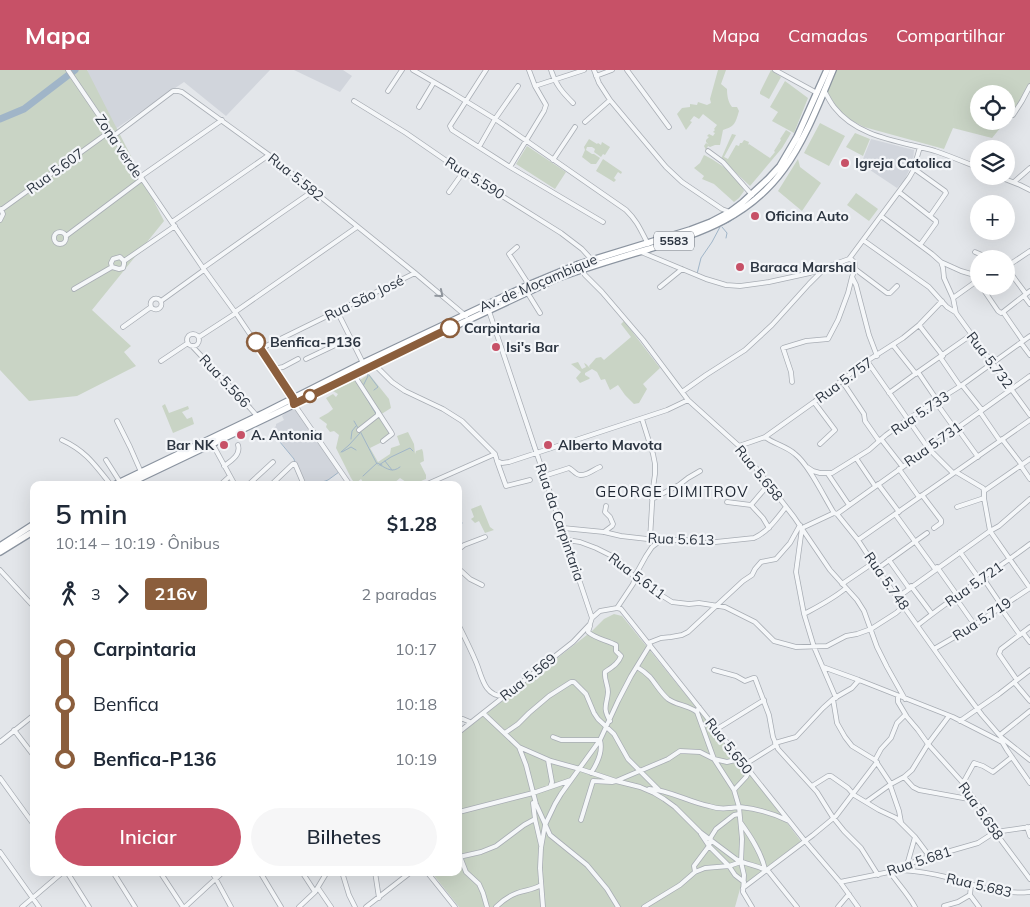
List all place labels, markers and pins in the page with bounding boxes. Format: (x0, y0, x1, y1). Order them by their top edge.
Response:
place label: Igreja Catolica (855, 154, 951, 172)
marker: Igreja Catolica (839, 157, 851, 169)
place label: Oficina Auto (765, 207, 849, 225)
marker: Oficina Auto (749, 210, 761, 222)
place label: Baraca Marshal (750, 258, 856, 276)
marker: Baraca Marshal (734, 261, 746, 273)
marker: Carpintaria (440, 318, 460, 338)
place label: Carpintaria (464, 319, 540, 337)
marker: Benfica-P136 (246, 332, 266, 352)
place label: Benfica-P136 (270, 333, 361, 351)
place label: Isi's Bar (506, 338, 559, 356)
marker: Isi's Bar (490, 341, 502, 353)
unlabelled marker (303, 389, 317, 403)
place label: A. Antonia (251, 426, 322, 444)
marker: A. Antonia (235, 429, 247, 441)
place label: Bar NK (166, 436, 215, 454)
place label: Alberto Mavota (558, 436, 662, 454)
marker: Bar NK (218, 439, 230, 451)
marker: Alberto Mavota (542, 439, 554, 451)

